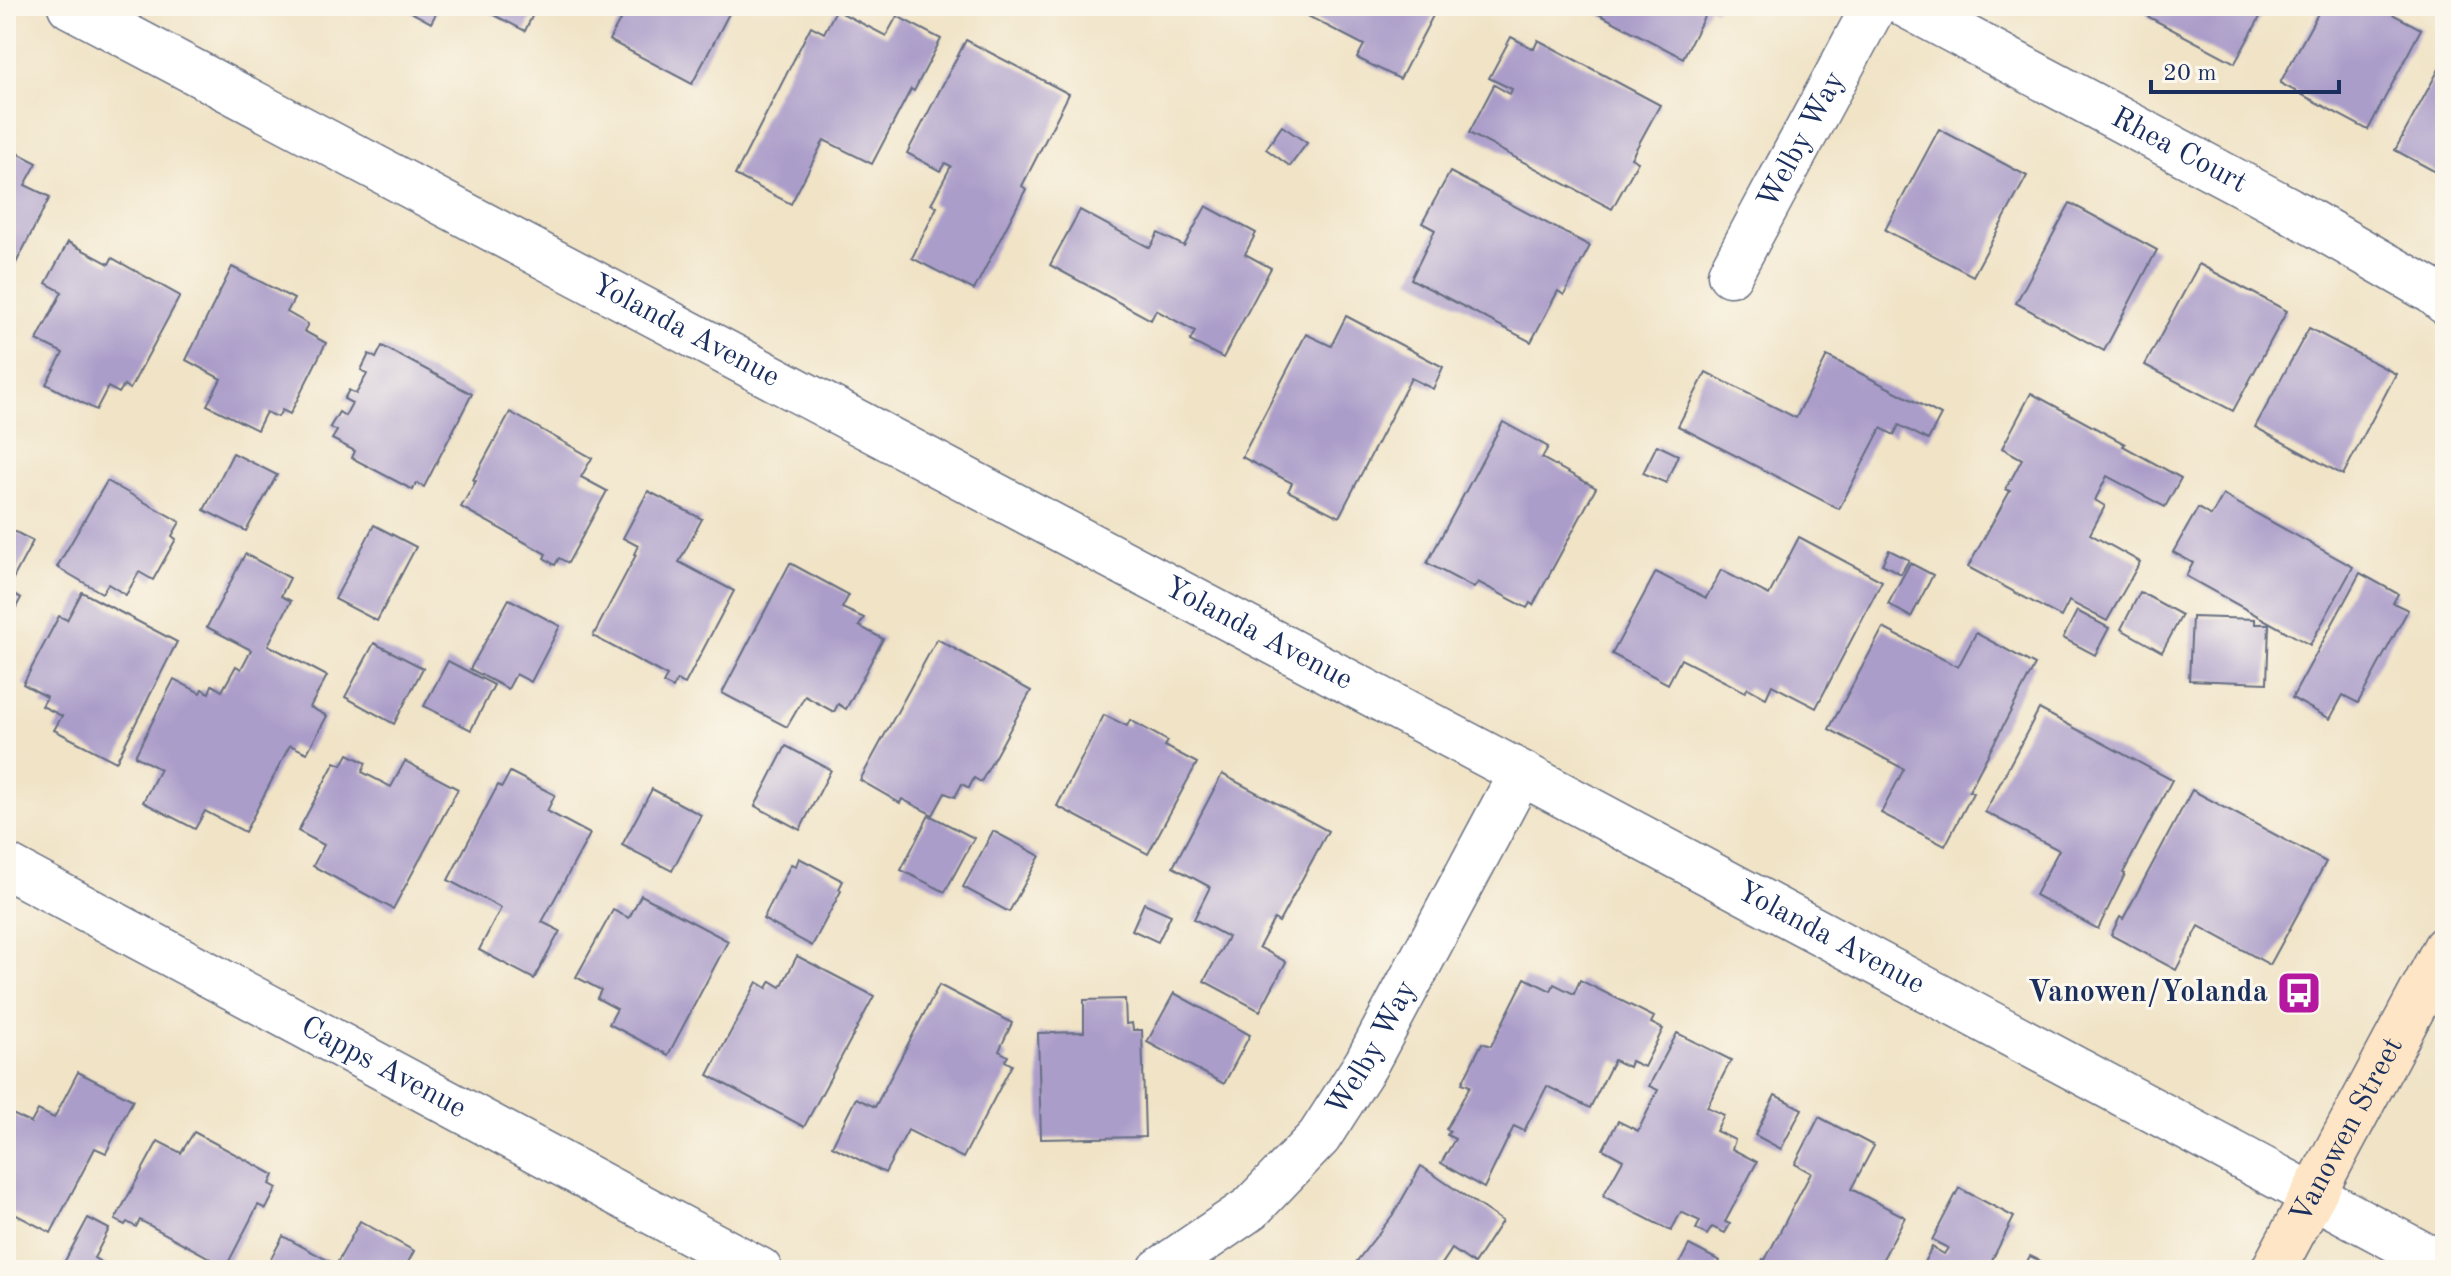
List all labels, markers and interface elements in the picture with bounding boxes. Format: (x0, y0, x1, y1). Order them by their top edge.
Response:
scale bar (2151, 44, 2339, 94)
text: 20 m (2163, 62, 2217, 86)
street label: Welby Way (1753, 67, 1851, 214)
street label: Rhea Court (2106, 103, 2251, 199)
street label: Yolanda Avenue (586, 269, 784, 393)
street label: Yolanda Avenue (1159, 572, 1357, 696)
street label: Yolanda Avenue (1732, 876, 1929, 1000)
bus stop icon: Vanowen/Yolanda (2275, 969, 2323, 1017)
street label: Welby Way (1322, 976, 1423, 1121)
place label: Vanowen/Yolanda (2028, 978, 2268, 1008)
street label: Capps Avenue (296, 1012, 471, 1125)
street label: Vanowen Street (2286, 1033, 2409, 1229)

